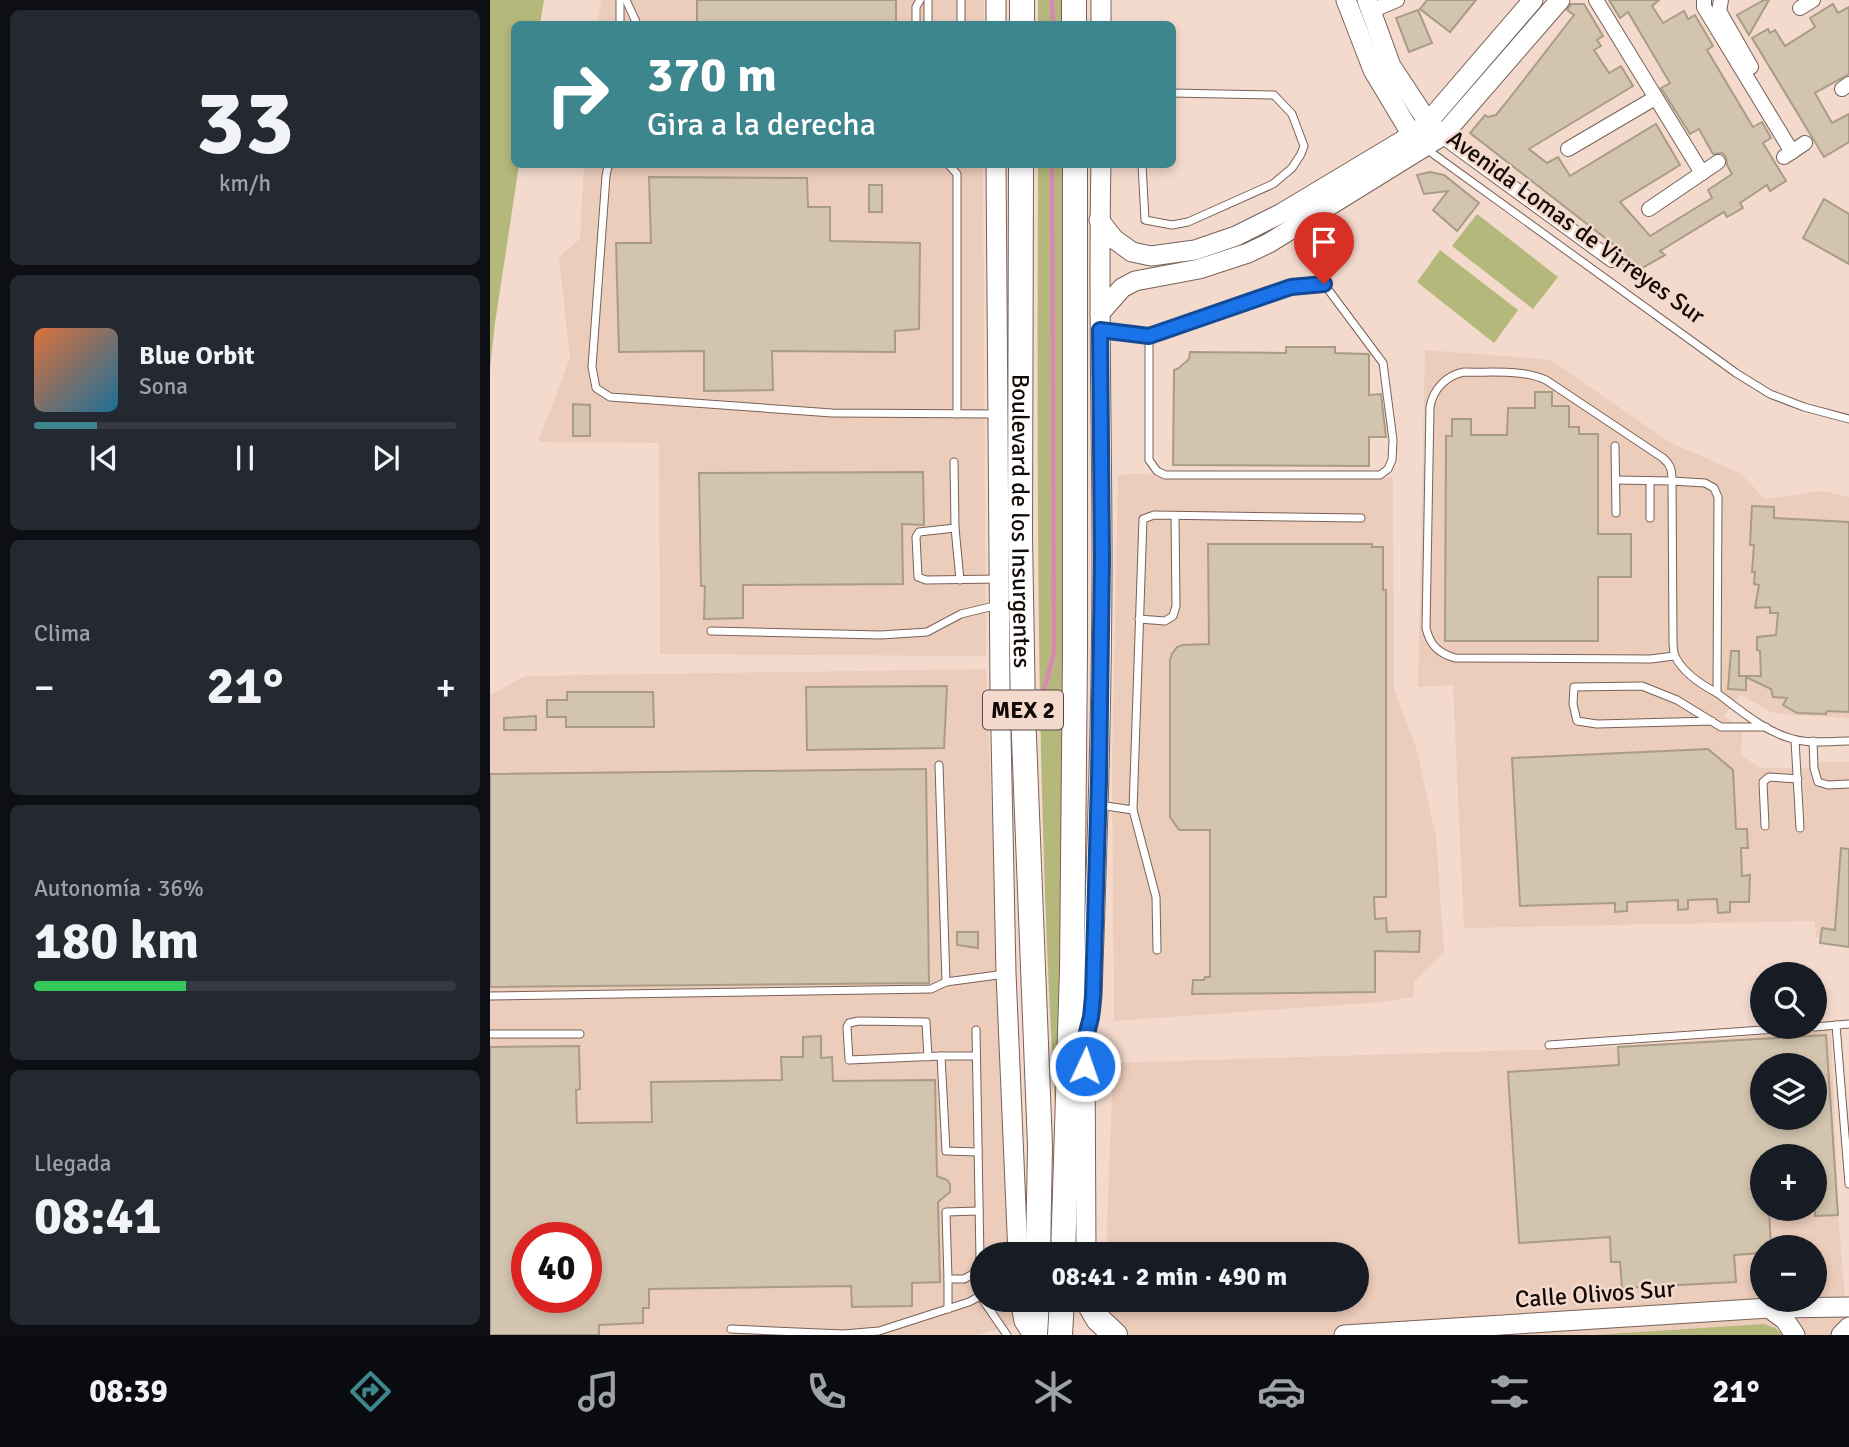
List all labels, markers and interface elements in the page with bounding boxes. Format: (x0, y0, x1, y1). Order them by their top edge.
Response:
text: 370 m (647, 45, 777, 105)
icon: right (532, 49, 623, 140)
text: 33 (196, 67, 294, 180)
text: Gira a la derecha (647, 105, 876, 144)
street label: Avenida Lomas de Virreyes Sur (1441, 123, 1711, 331)
text: km/h (219, 169, 271, 198)
pin (1294, 212, 1354, 284)
icon: arrive (1305, 223, 1343, 261)
text: Blue Orbit (139, 340, 255, 372)
text: Sona (139, 372, 188, 401)
street label: Boulevard de los Insurgentes (1005, 374, 1037, 668)
icon: previous (85, 439, 123, 477)
icon: pause (226, 439, 264, 477)
icon: next (367, 439, 405, 477)
text: Clima (34, 619, 91, 648)
text: 21° (207, 654, 283, 718)
text: − (34, 664, 55, 711)
text: + (435, 664, 456, 711)
road number: MEX 2 (983, 690, 1063, 730)
text: Autonomía · 36% (34, 874, 204, 903)
text: 180 km (34, 909, 199, 973)
map controls (1750, 962, 1827, 1312)
button: search (1750, 962, 1827, 1039)
position arrow (1048, 1029, 1122, 1103)
button: layers (1750, 1053, 1827, 1130)
button: + (1750, 1144, 1827, 1221)
text: Llegada (34, 1149, 111, 1178)
text: 08:41 (34, 1184, 162, 1248)
speed limit sign: 40 (511, 1222, 602, 1313)
button: − (1750, 1235, 1827, 1312)
text: 08:41 · 2 min · 490 m (1052, 1261, 1287, 1293)
street label: Calle Olivos Sur (1514, 1273, 1676, 1315)
icon: directions (346, 1367, 395, 1416)
icon: music (574, 1367, 623, 1416)
icon: phone (802, 1367, 851, 1416)
icon: climate (1029, 1367, 1078, 1416)
icon: car (1257, 1367, 1306, 1416)
icon: filters (1485, 1367, 1534, 1416)
text: 08:39 (89, 1372, 168, 1411)
text: 21° (1712, 1372, 1760, 1411)

